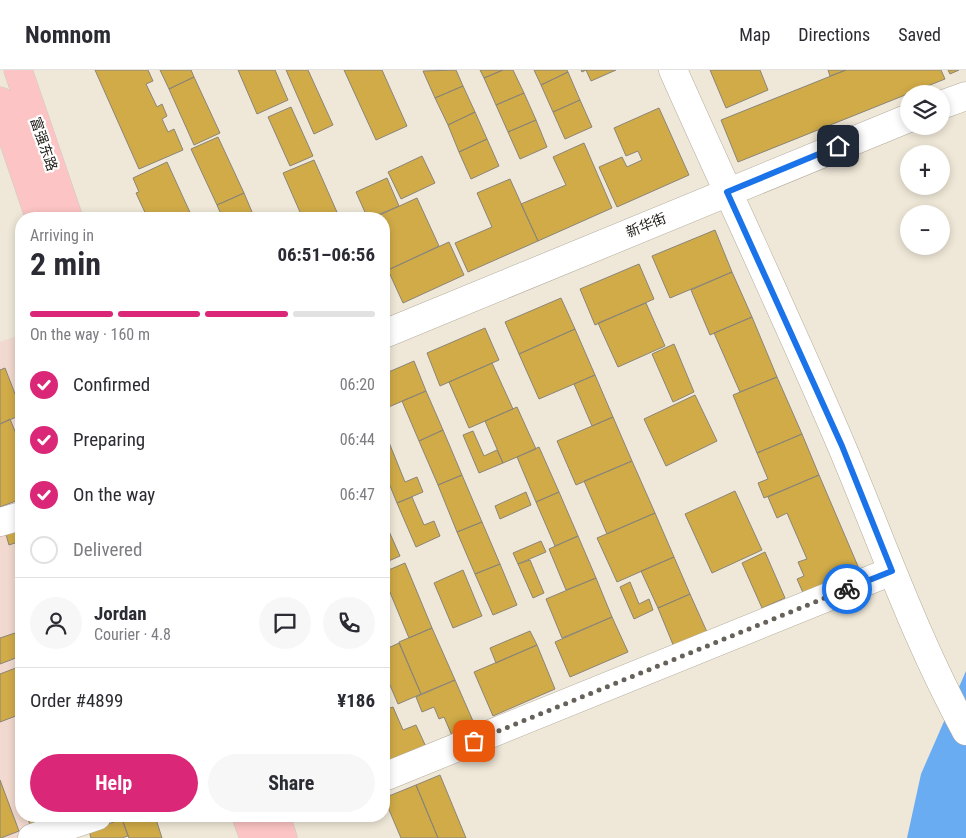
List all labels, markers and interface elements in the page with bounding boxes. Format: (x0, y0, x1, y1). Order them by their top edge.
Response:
text: Nomnom (25, 21, 111, 49)
text: Map (739, 24, 770, 45)
text: Directions (798, 24, 870, 45)
text: Saved (898, 24, 941, 45)
map controls (900, 85, 950, 255)
button: layers (900, 85, 950, 135)
street label: 富强东路 (27, 115, 61, 173)
pin (817, 125, 859, 167)
icon: home (824, 132, 852, 160)
button: + (900, 145, 950, 195)
button: − (900, 205, 950, 255)
street label: 新华街 (624, 210, 668, 240)
text: Arriving in (30, 226, 94, 245)
text: 06:51–06:56 (277, 243, 375, 266)
text: 2 min (30, 245, 101, 283)
text: On the way · 160 m (30, 325, 150, 344)
icon: check (30, 371, 58, 399)
text: Confirmed (73, 373, 150, 396)
text: 06:20 (340, 375, 375, 394)
icon: check (30, 426, 58, 454)
text: Preparing (73, 428, 145, 451)
text: 06:44 (340, 430, 375, 449)
icon: check (30, 481, 58, 509)
text: On the way (73, 483, 155, 506)
text: 06:47 (340, 485, 375, 504)
text: Delivered (73, 538, 142, 561)
courier (822, 564, 872, 614)
icon: bike (833, 575, 861, 603)
button: person (30, 597, 82, 649)
button: chat (259, 597, 311, 649)
button: phone (323, 597, 375, 649)
text: Jordan (94, 602, 147, 625)
text: Courier · 4.8 (94, 625, 171, 644)
text: Order #4899 (30, 689, 123, 712)
text: ¥186 (337, 689, 375, 712)
pin (453, 720, 495, 762)
icon: bag (460, 727, 488, 755)
button: Help (30, 754, 198, 812)
button: Share (208, 754, 375, 812)

